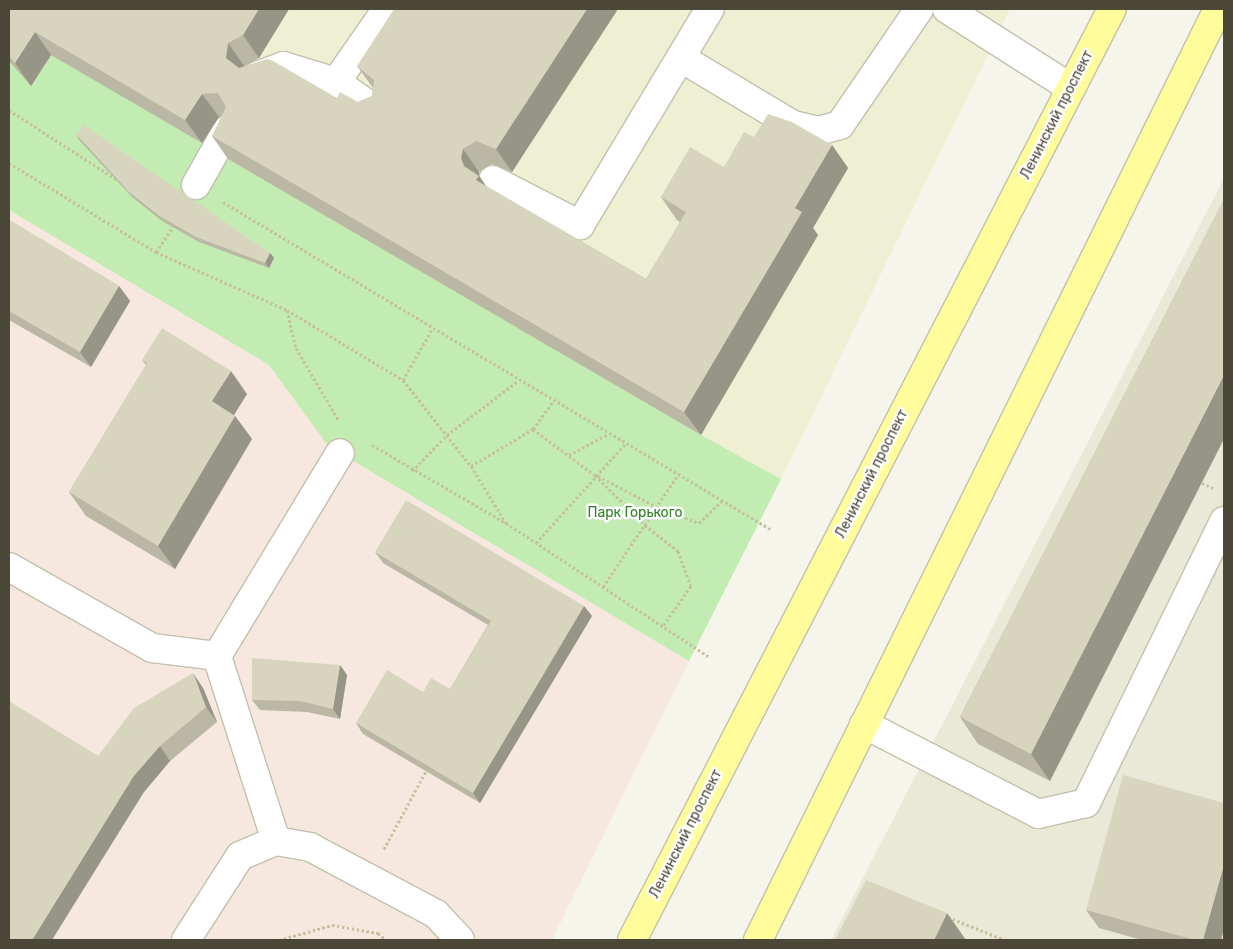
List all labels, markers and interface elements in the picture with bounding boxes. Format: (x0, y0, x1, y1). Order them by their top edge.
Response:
street label: Ленинский проспект (1017, 48, 1097, 182)
street label: Ленинский проспект (832, 407, 912, 541)
park label: Парк Горького (587, 505, 683, 521)
street label: Ленинский проспект (646, 767, 726, 901)

